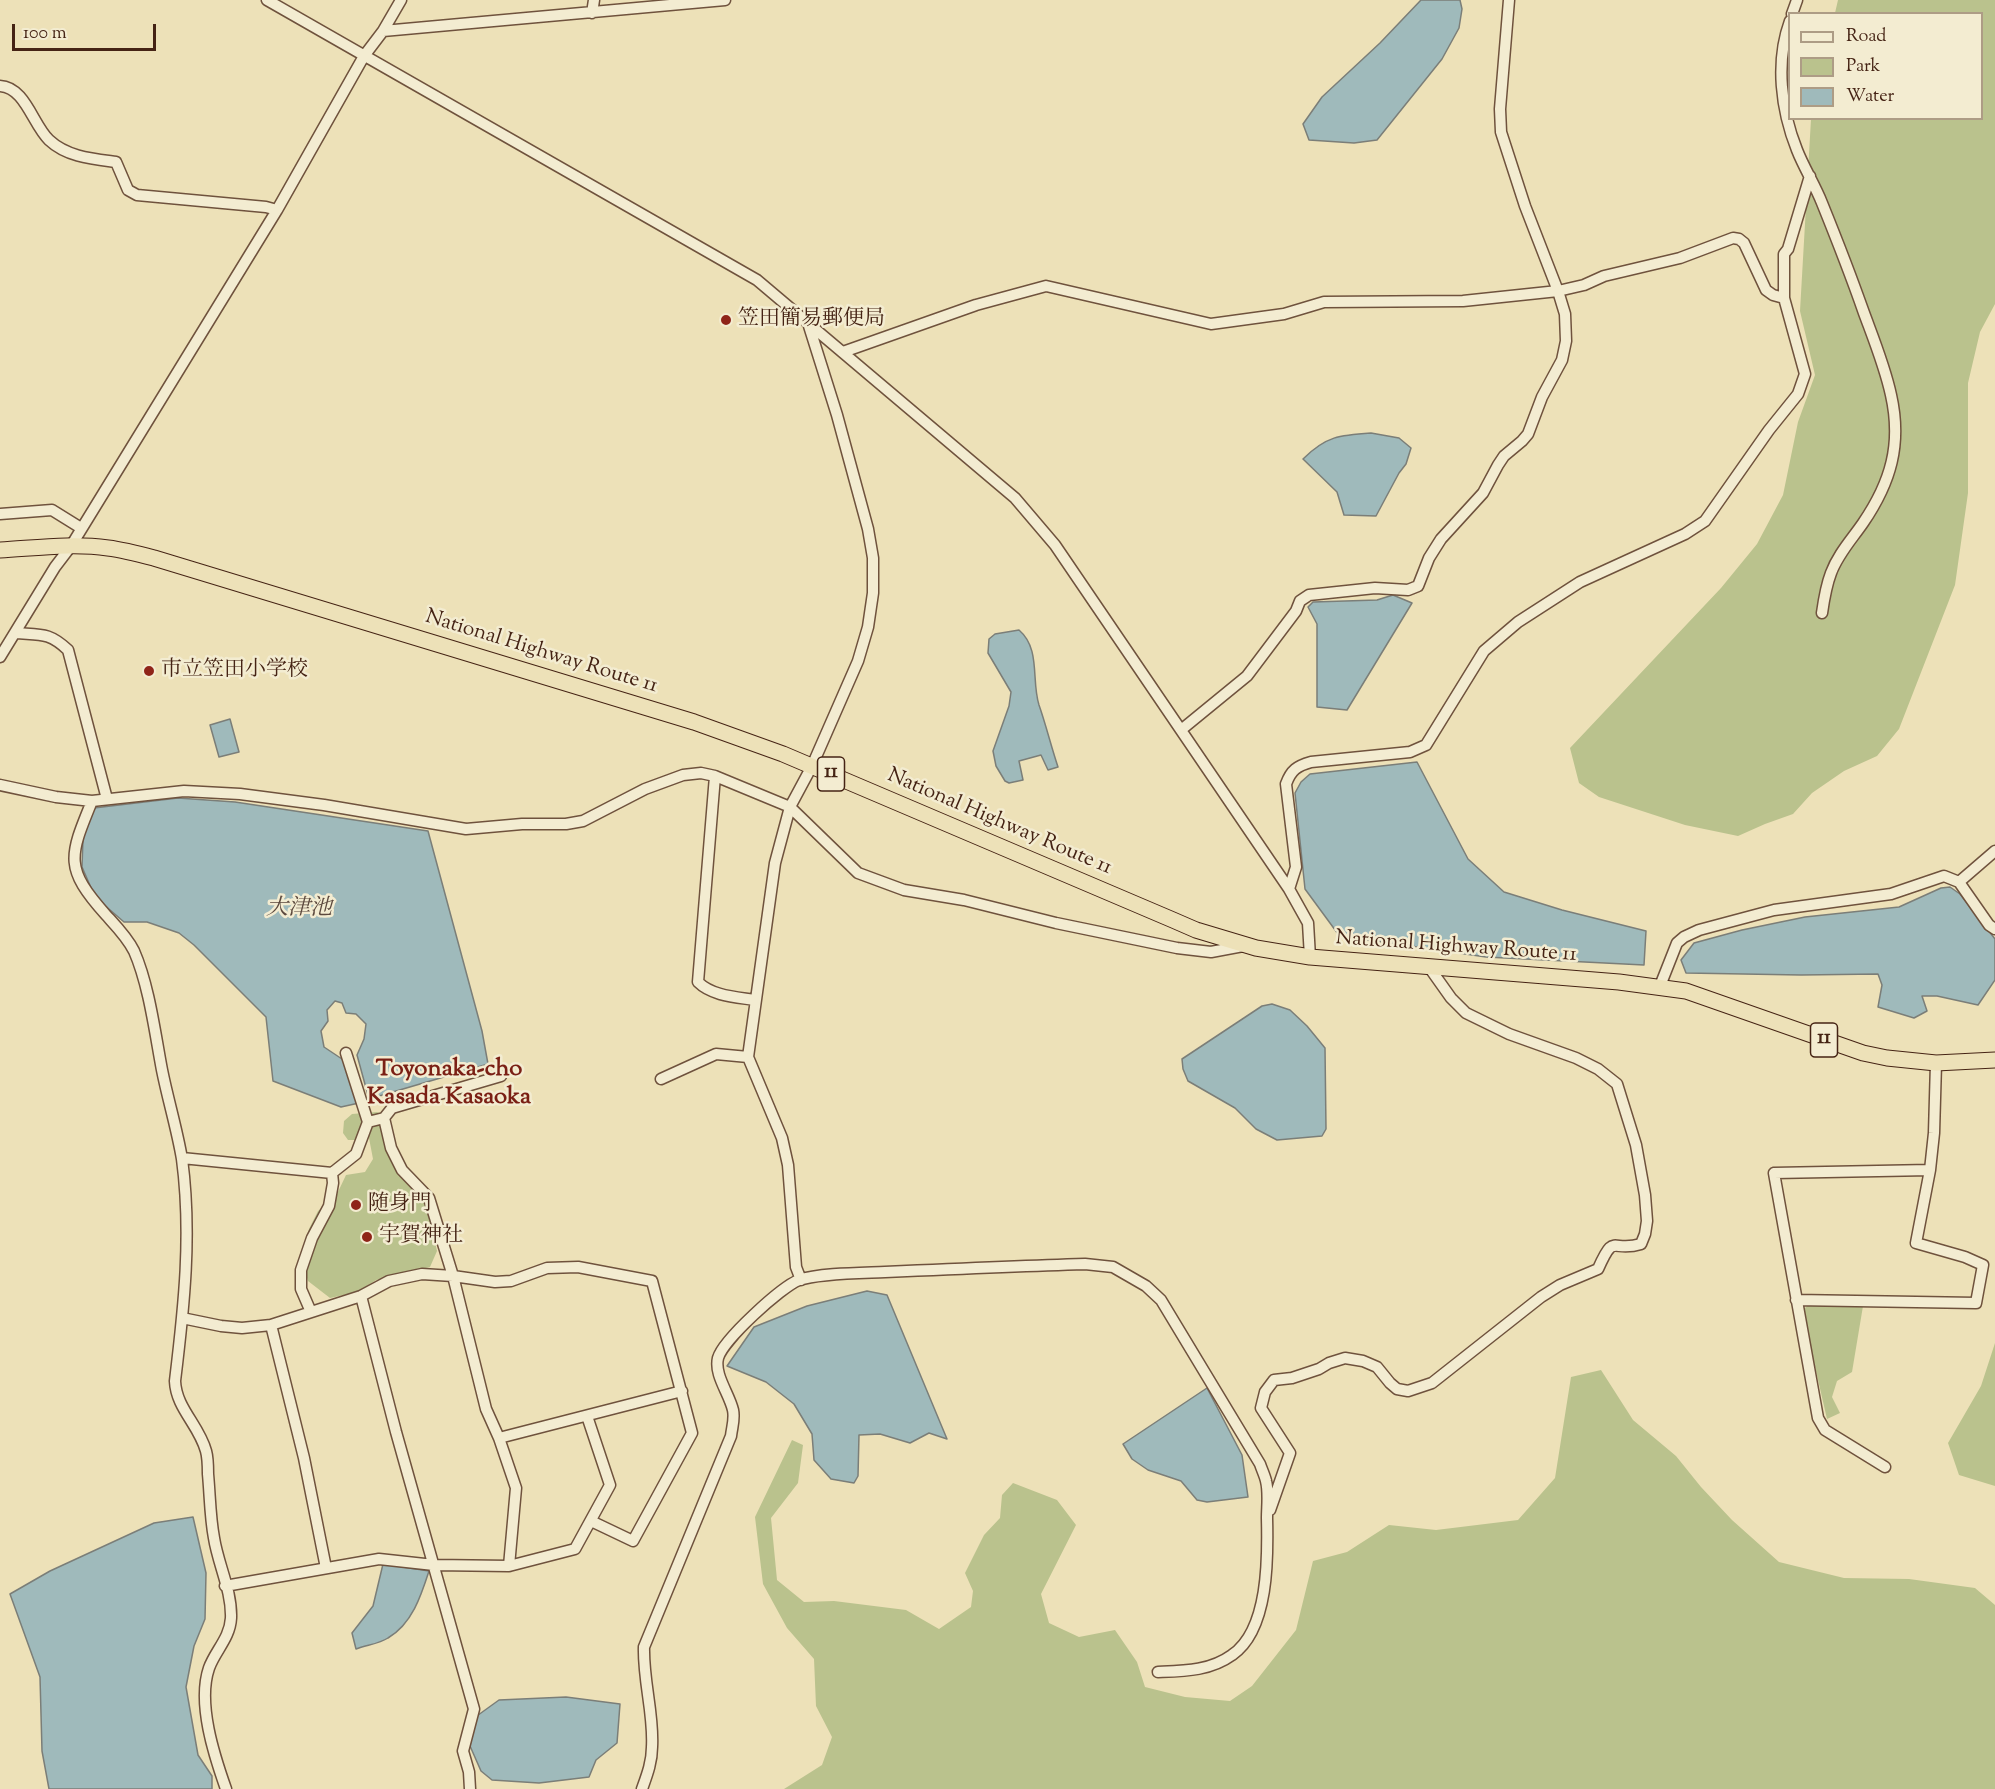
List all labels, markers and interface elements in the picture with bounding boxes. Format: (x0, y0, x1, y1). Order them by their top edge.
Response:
scale bar (15, 12, 159, 50)
legend (1788, 12, 1983, 120)
text: 100 m (23, 21, 67, 47)
text: Road (1846, 24, 1886, 50)
text: Park (1846, 54, 1880, 80)
text: Water (1846, 84, 1894, 110)
place label: 笠田簡易郵便局 (738, 307, 885, 333)
marker: 笠田簡易郵便局 (719, 313, 733, 327)
street label: National Highway Route 11 (422, 606, 660, 700)
place label: 市立笠田小学校 (161, 658, 308, 684)
marker: 市立笠田小学校 (142, 664, 156, 678)
road number: 11 (818, 757, 844, 791)
street label: National Highway Route 11 (883, 764, 1115, 882)
water label: 大津池 (266, 897, 332, 923)
street label: National Highway Route 11 (1335, 927, 1577, 969)
road number: 11 (1810, 1023, 1838, 1057)
district label: Toyonaka-cho Kasada Kasaoka (367, 1057, 531, 1113)
place label: 随身門 (368, 1192, 431, 1218)
marker: 随身門 (349, 1198, 363, 1212)
place label: 宇賀神社 (379, 1224, 463, 1250)
marker: 宇賀神社 (360, 1230, 374, 1244)

